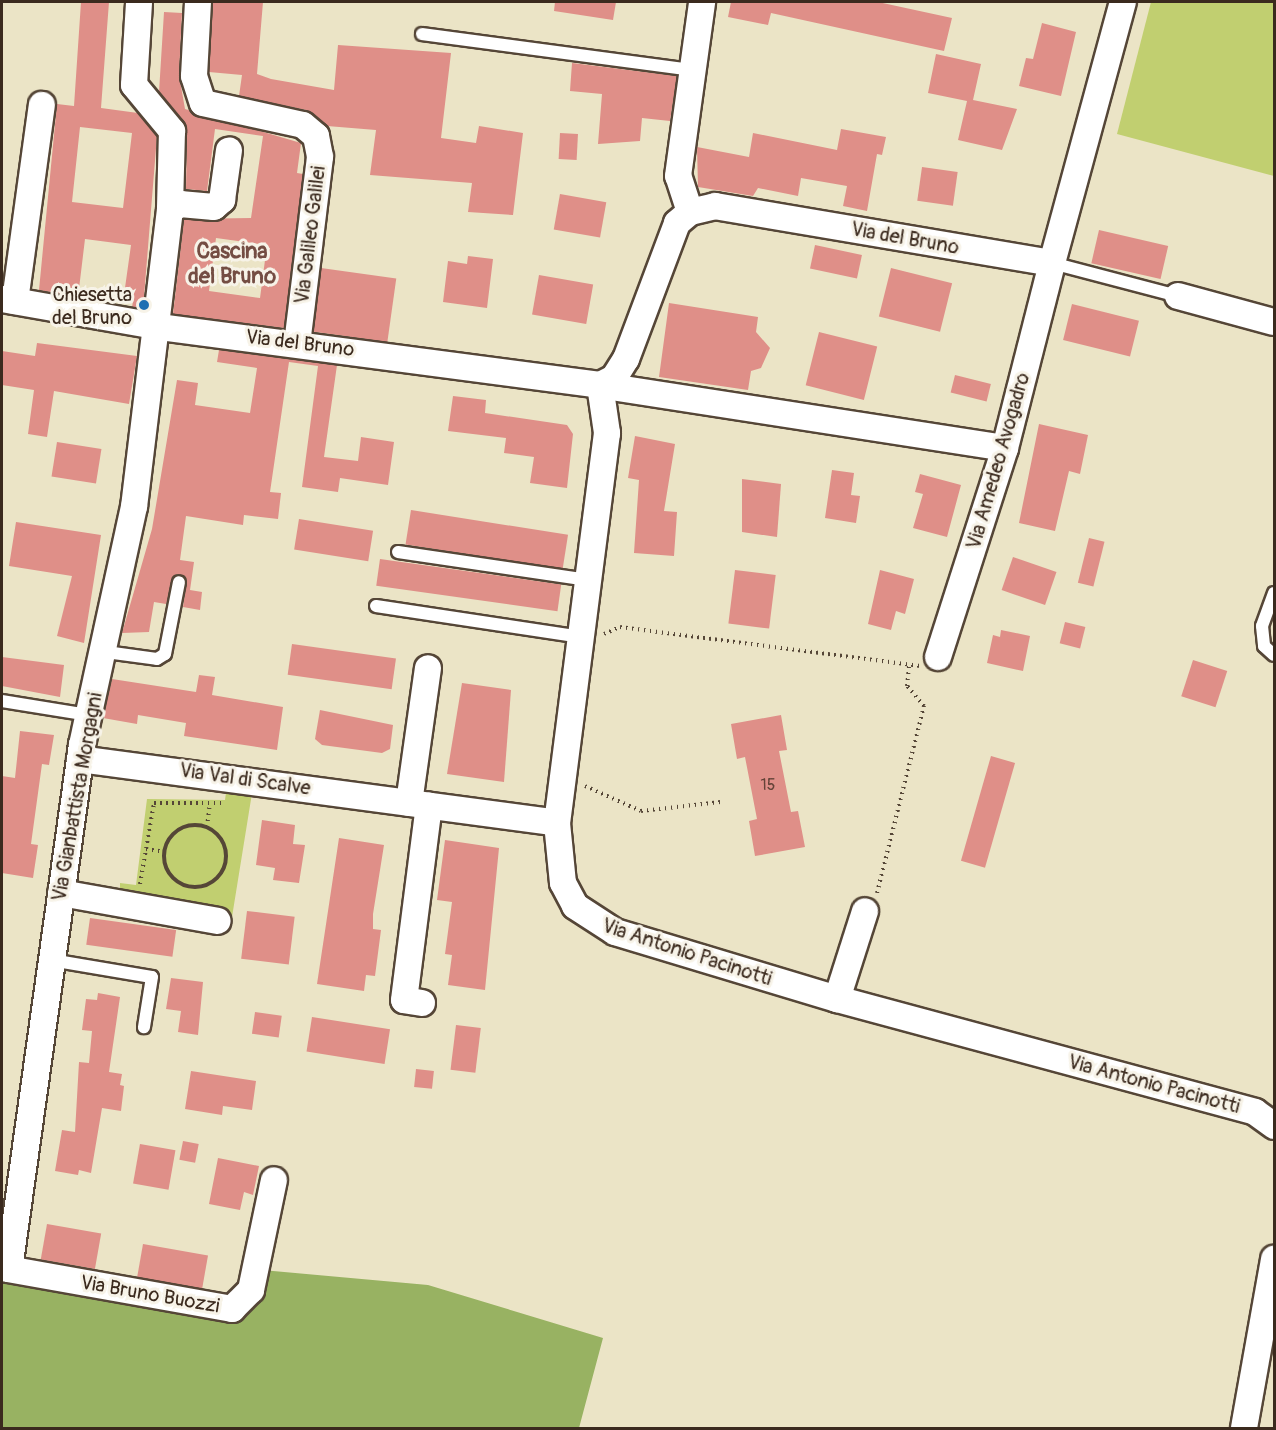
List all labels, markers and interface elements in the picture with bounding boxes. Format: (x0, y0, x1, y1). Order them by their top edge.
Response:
street label: Via Galileo Galilei (290, 165, 330, 305)
street label: Via del Bruno (849, 217, 961, 259)
district label: Cascina del Bruno (188, 238, 276, 290)
place label: Chiesetta del Bruno (52, 282, 132, 329)
marker: Chiesetta del Bruno (137, 298, 151, 312)
street label: Via del Bruno (244, 324, 356, 362)
street label: Via Amedeo Avogadro (961, 370, 1035, 552)
street label: Via Gianbattista Morgagni (47, 691, 107, 903)
street label: Via Val di Scalve (178, 758, 312, 800)
house number: 15 (761, 775, 775, 795)
street label: Via Antonio Pacinotti (599, 913, 775, 991)
street label: Via Antonio Pacinotti (1065, 1049, 1243, 1119)
street label: Via Bruno Buozzi (78, 1270, 222, 1318)

